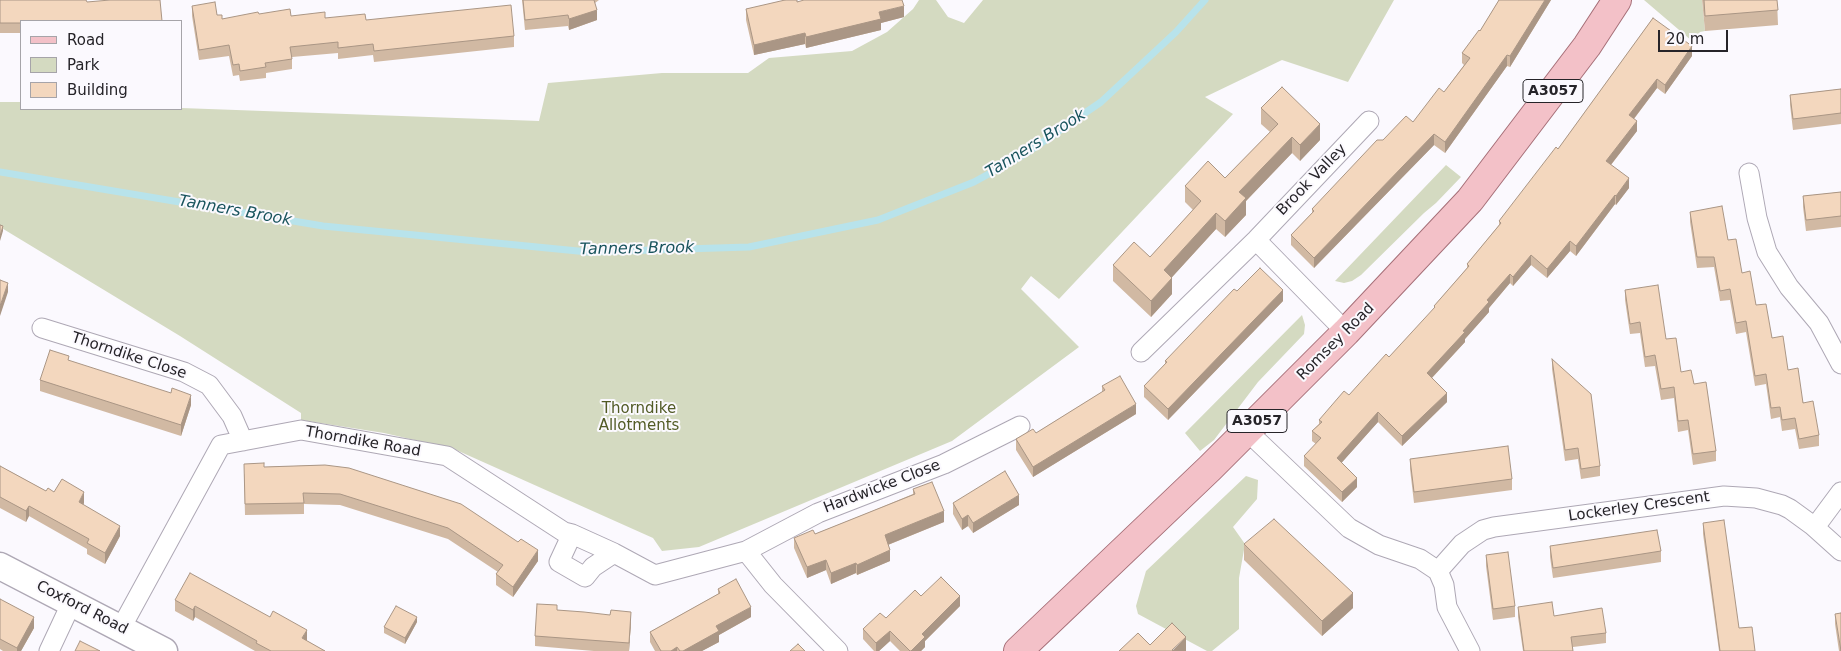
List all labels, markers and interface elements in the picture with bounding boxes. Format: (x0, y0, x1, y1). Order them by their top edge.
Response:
legend (20, 20, 182, 110)
scale bar (1661, 20, 1731, 52)
text: 20 m (1666, 30, 1704, 48)
text: Road (67, 31, 105, 49)
text: Park (67, 56, 99, 74)
road number: A3057 (1523, 80, 1583, 102)
text: Building (67, 81, 128, 99)
water label: Tanners Brook (982, 106, 1090, 182)
street label: Brook Valley (1273, 140, 1351, 220)
water label: Tanners Brook (177, 192, 293, 230)
water label: Tanners Brook (580, 238, 694, 260)
street label: Romsey Road (1294, 300, 1378, 384)
street label: Thorndike Close (69, 329, 189, 383)
park label: Thorndike Allotments (599, 400, 679, 435)
road number: A3057 (1227, 410, 1287, 432)
street label: Thorndike Road (304, 423, 422, 461)
street label: Hardwicke Close (821, 456, 943, 518)
street label: Lockerley Crescent (1567, 488, 1711, 526)
street label: Coxford Road (33, 577, 131, 639)

